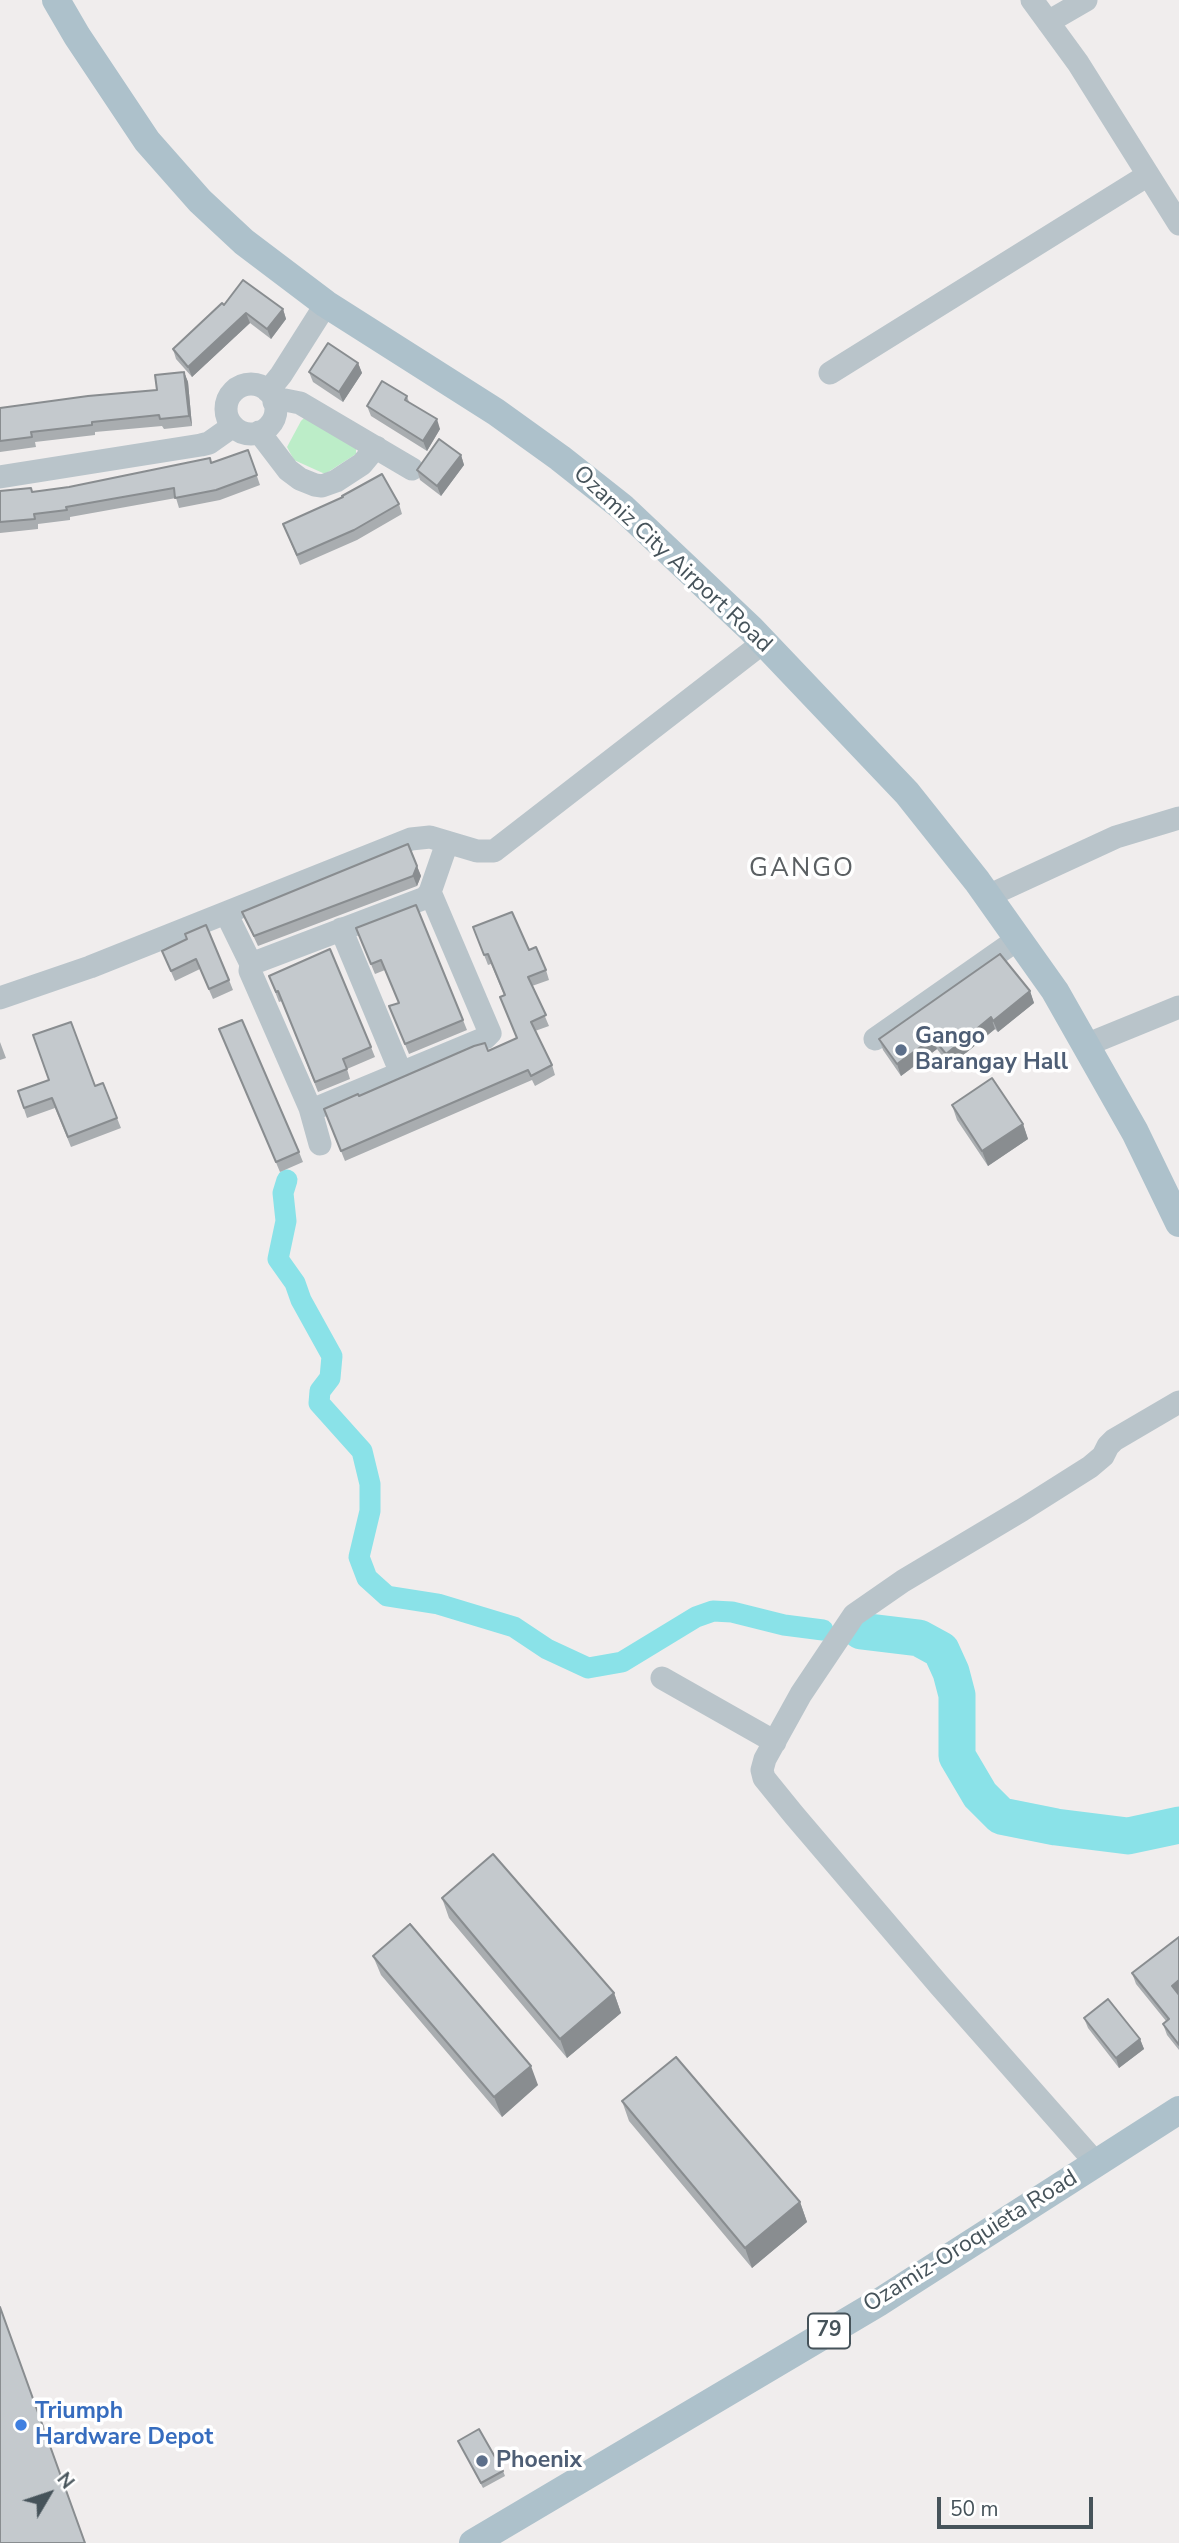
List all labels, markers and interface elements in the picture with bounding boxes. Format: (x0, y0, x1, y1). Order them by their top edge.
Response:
street label: Ozamiz City Airport Road (567, 461, 777, 659)
district label: GANGO (750, 854, 854, 886)
place label: Gango Barangay Hall (915, 1023, 1068, 1077)
marker: Gango Barangay Hall (893, 1042, 909, 1058)
street label: Ozamiz-Oroquieta Road (859, 2165, 1083, 2319)
road number: 79 (808, 2314, 850, 2348)
place label: Triumph Hardware Depot (35, 2398, 213, 2452)
marker: Triumph Hardware Depot (13, 2417, 29, 2433)
place label: Phoenix (496, 2447, 582, 2475)
marker: Phoenix (474, 2453, 490, 2469)
north arrow (14, 2459, 84, 2529)
text: N (51, 2467, 80, 2494)
scale bar (941, 2484, 1097, 2528)
text: 50 m (950, 2495, 999, 2523)

